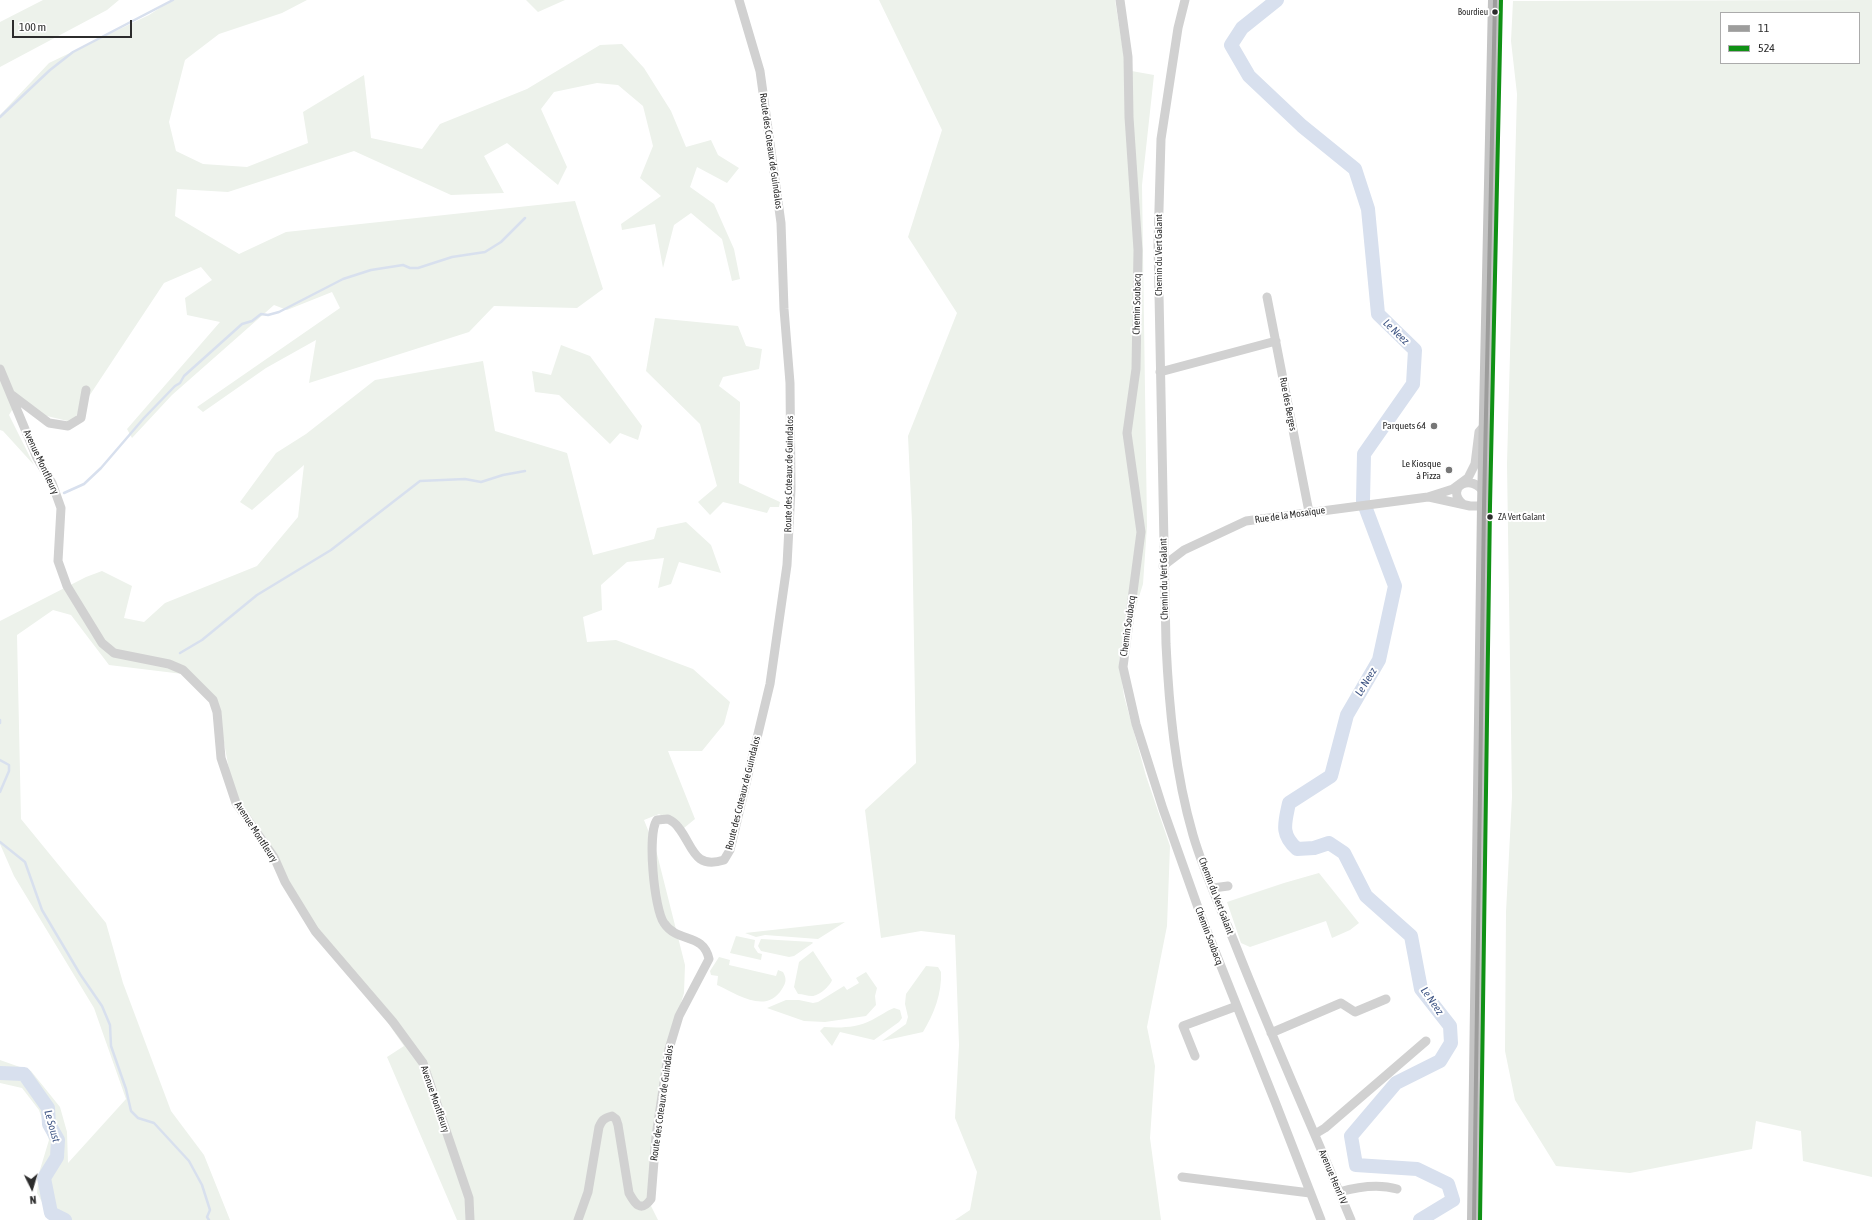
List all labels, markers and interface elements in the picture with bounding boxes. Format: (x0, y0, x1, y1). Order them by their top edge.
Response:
place label: Bourdieu (1458, 7, 1488, 17)
marker: Bourdieu (1490, 7, 1500, 17)
scale bar (14, 12, 134, 38)
legend (1720, 12, 1860, 64)
text: 100 m (19, 20, 46, 34)
text: 11 (1758, 21, 1769, 35)
text: 524 (1758, 41, 1775, 55)
street label: Route des Coteaux de Guindalos (757, 92, 785, 210)
street label: Chemin du Vert Galant (1153, 214, 1165, 296)
street label: Chemin Soubacq (1130, 273, 1144, 335)
water label: Le Neez (1380, 316, 1412, 348)
street label: Rue des Berges (1277, 376, 1299, 432)
street label: Route des Coteaux de Guindalos (782, 415, 796, 533)
place label: Parquets 64 (1382, 420, 1426, 432)
marker: Parquets 64 (1429, 421, 1439, 431)
street label: Avenue Montfleury (21, 428, 61, 496)
place label: Le Kiosque à Pizza (1402, 458, 1441, 482)
marker: Le Kiosque à Pizza (1444, 465, 1454, 475)
street label: Rue de la Mosaïque (1254, 504, 1326, 526)
marker: ZA Vert Galant (1485, 512, 1495, 522)
place label: ZA Vert Galant (1498, 512, 1545, 522)
street label: Chemin du Vert Galant (1157, 538, 1171, 620)
street label: Chemin Soubacq (1118, 595, 1138, 657)
water label: Le Neez (1352, 665, 1380, 699)
street label: Route des Coteaux de Guindalos (723, 735, 763, 851)
street label: Avenue Montfleury (232, 799, 280, 865)
street label: Chemin du Vert Galant (1196, 856, 1236, 936)
street label: Chemin Soubacq (1192, 905, 1226, 967)
water label: Le Neez (1418, 985, 1446, 1017)
street label: Route des Coteaux de Guindalos (648, 1044, 676, 1162)
street label: Avenue Montfleury (418, 1064, 452, 1134)
water label: Le Soust (41, 1108, 63, 1144)
street label: Avenue Henri IV (1316, 1148, 1350, 1206)
north arrow (12, 1168, 52, 1208)
text: N (29, 1194, 37, 1206)

